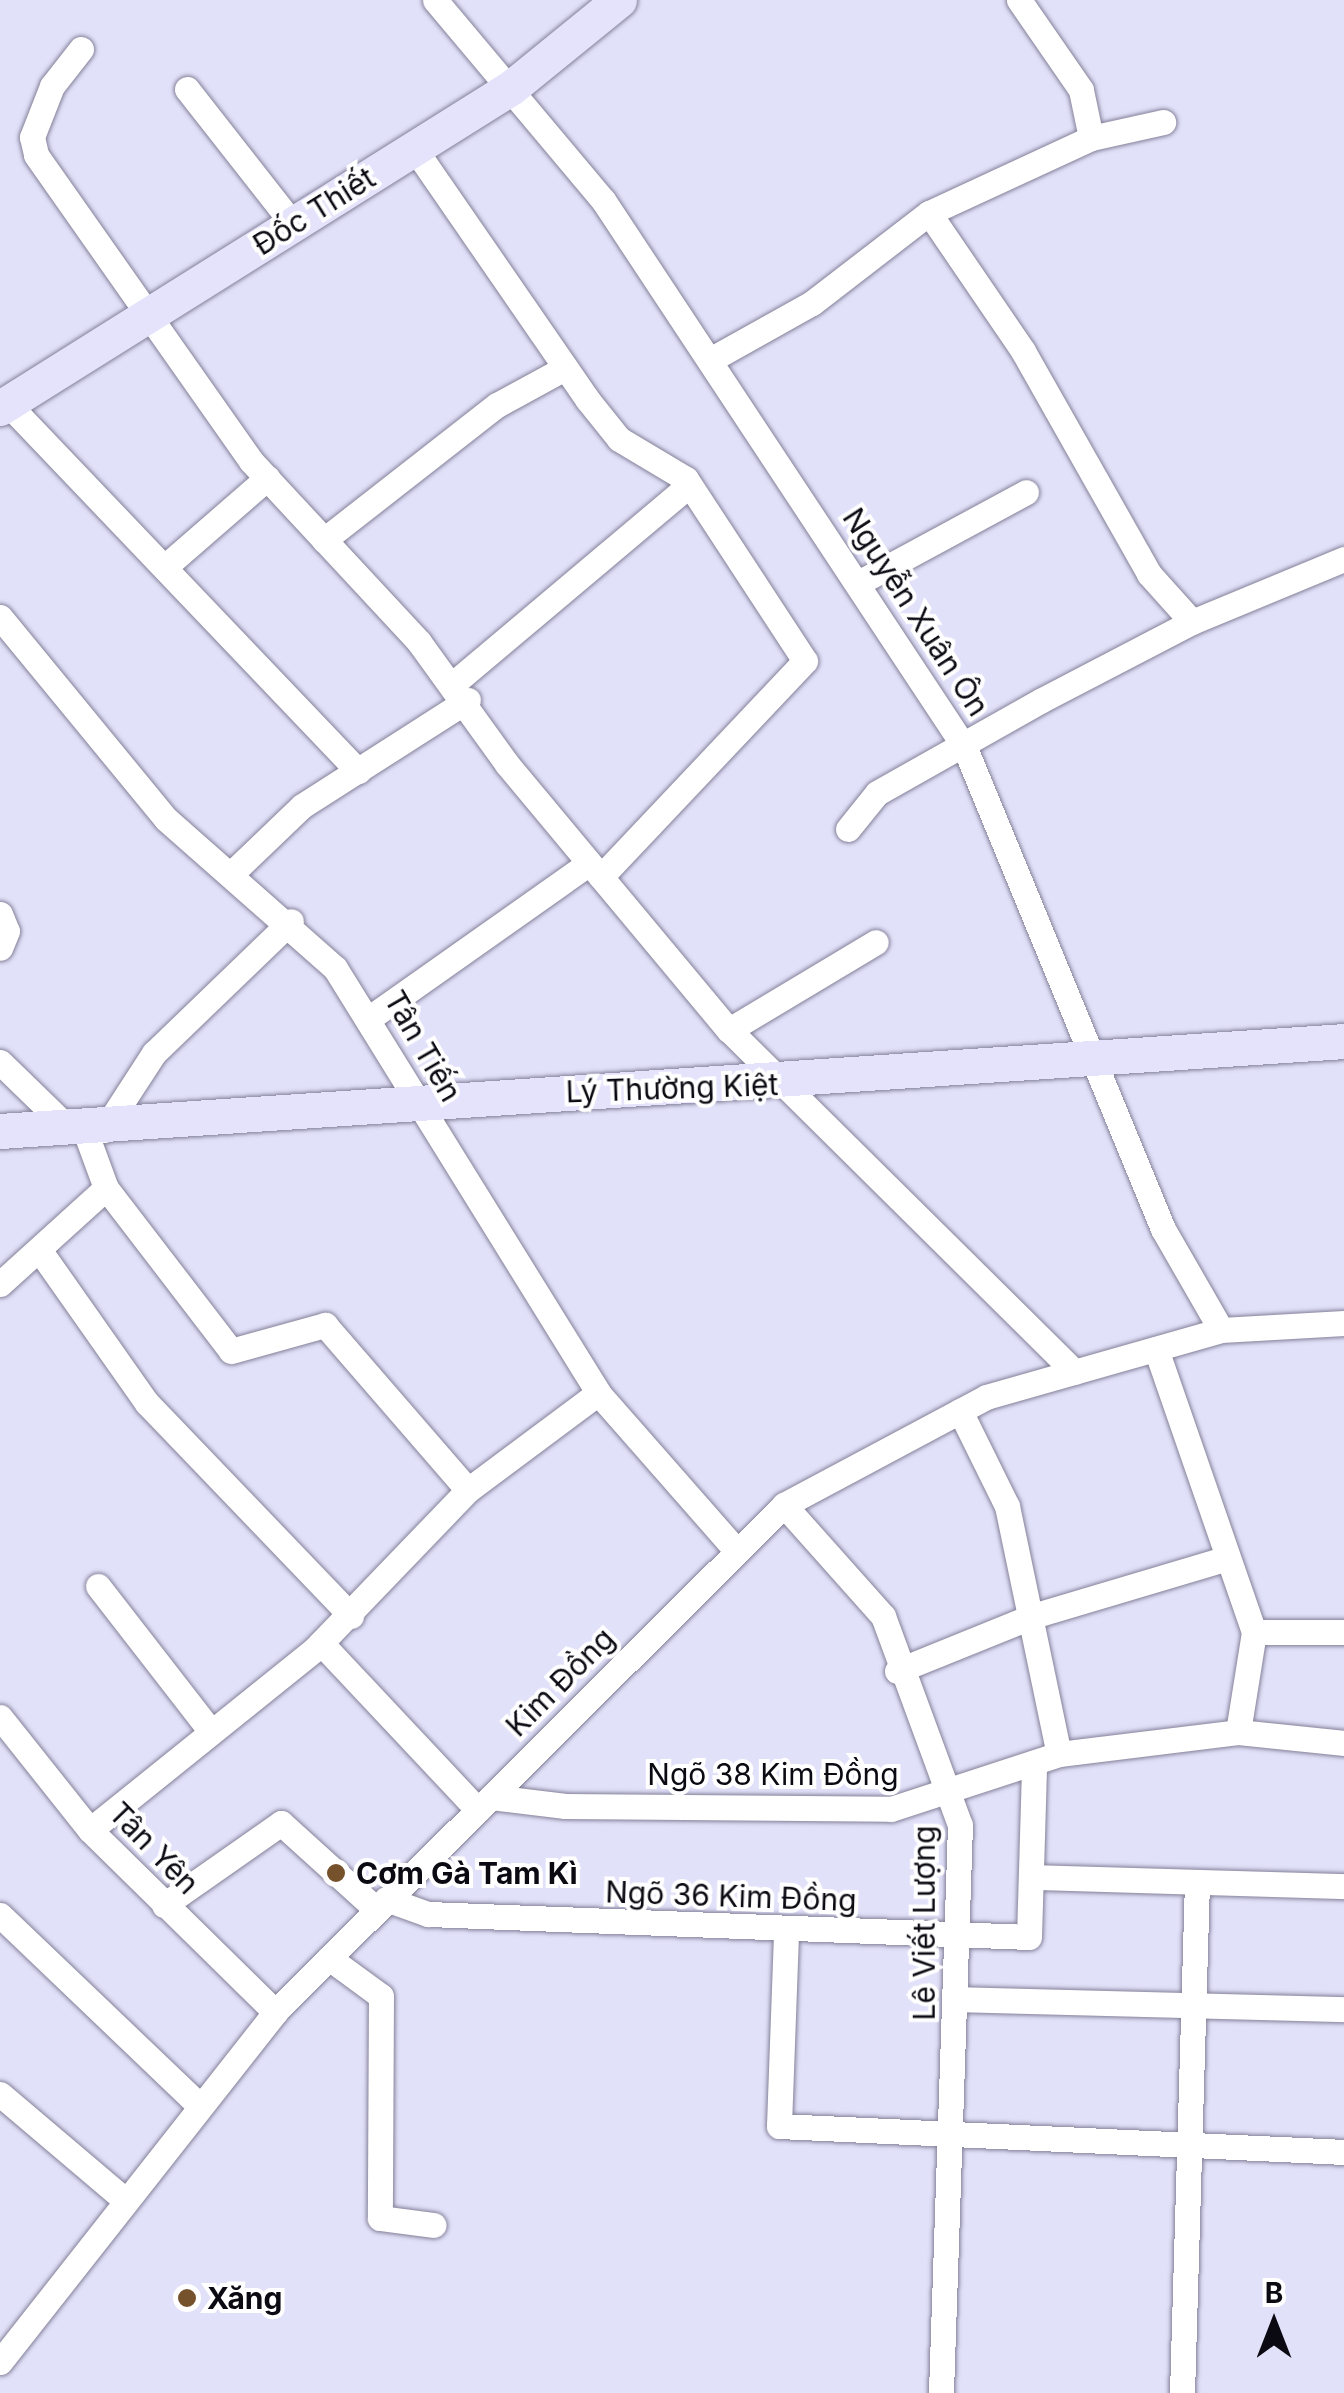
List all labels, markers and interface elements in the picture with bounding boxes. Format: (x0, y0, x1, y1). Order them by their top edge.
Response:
street label: Đốc Thiết (246, 159, 382, 263)
street label: Nguyễn Xuân Ôn (835, 501, 997, 723)
street label: Tân Tiến (377, 984, 469, 1108)
street label: Lý Thường Kiệt (565, 1066, 779, 1110)
street label: Kim Đồng (498, 1620, 622, 1744)
street label: Ngõ 38 Kim Đồng (647, 1756, 899, 1792)
street label: Tân Yên (102, 1795, 206, 1901)
street label: Lê Viết Lượng (906, 1825, 942, 2021)
place label: Cơm Gà Tam Kì (356, 1855, 578, 1891)
marker: Cơm Gà Tam Kì (325, 1862, 347, 1884)
street label: Ngõ 36 Kim Đồng (605, 1874, 857, 1918)
north arrow (1224, 2273, 1324, 2373)
text: B (1265, 2276, 1283, 2310)
place label: Xăng (207, 2280, 282, 2316)
marker: Xăng (176, 2287, 198, 2309)

